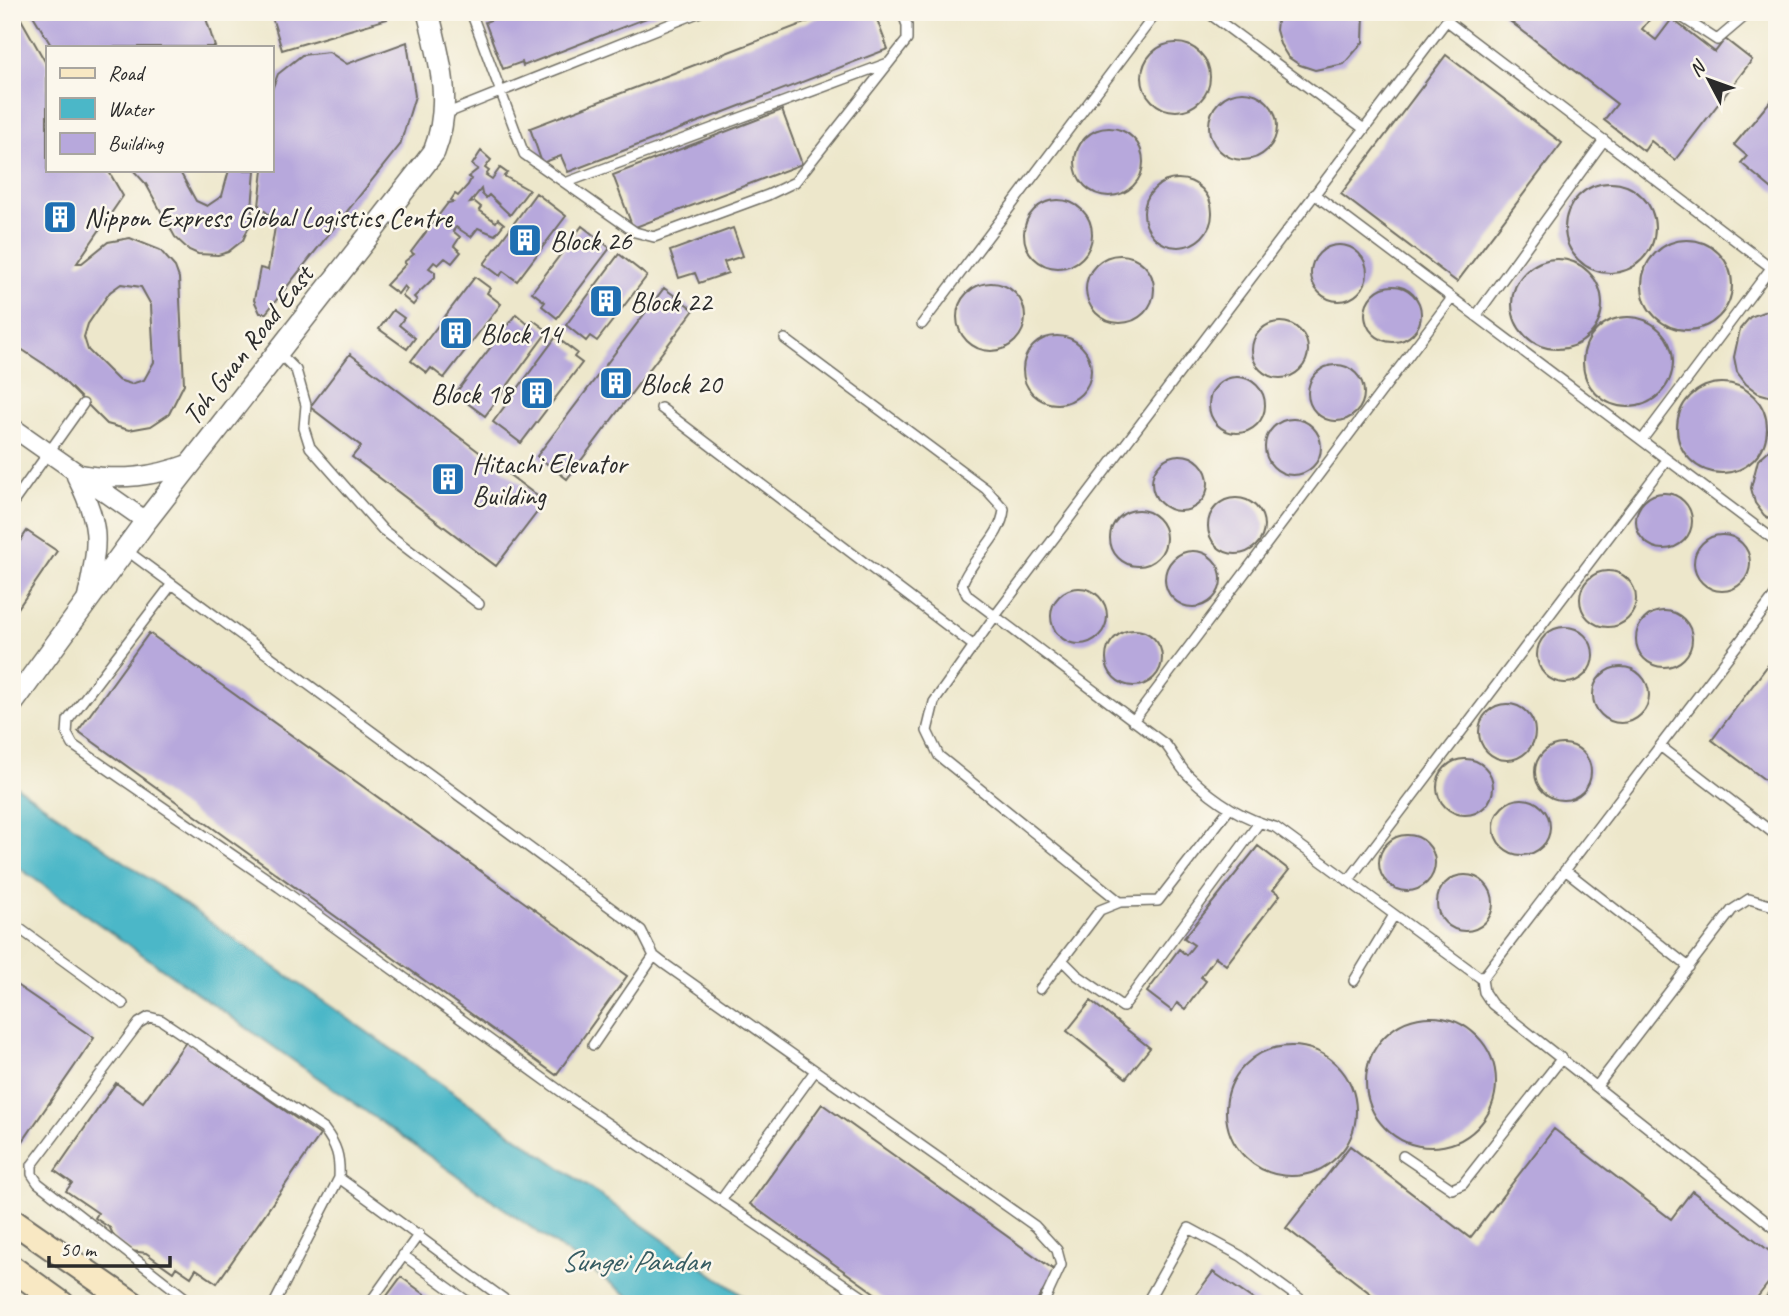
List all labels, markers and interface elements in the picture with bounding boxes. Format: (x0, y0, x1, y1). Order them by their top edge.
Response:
legend (46, 46, 273, 172)
north arrow (1674, 46, 1744, 116)
text: N (1684, 55, 1712, 82)
text: Road (108, 60, 147, 86)
text: Water (108, 96, 155, 122)
text: Building (108, 130, 165, 156)
building icon: Nippon Express Global Logistics Centre (41, 198, 79, 236)
place label: Nippon Express Global Logistics Centre (84, 200, 454, 235)
building icon: Block 26 (506, 221, 544, 259)
place label: Block 26 (550, 223, 633, 258)
street label: Toh Guan Road East (174, 256, 322, 432)
building icon: Block 22 (587, 282, 625, 320)
place label: Block 22 (630, 284, 714, 319)
building icon: Block 14 (437, 314, 475, 352)
place label: Block 14 (480, 316, 564, 351)
building icon: Block 20 (597, 364, 635, 402)
place label: Block 20 (640, 366, 724, 401)
building icon: Block 18 (518, 374, 556, 412)
place label: Block 18 (431, 376, 514, 411)
place label: Hitachi Elevator Building (472, 446, 630, 513)
building icon: Hitachi Elevator Building (429, 460, 467, 498)
scale bar (49, 1225, 170, 1269)
text: 50 m (60, 1236, 98, 1262)
water label: Sungei Pandan (561, 1242, 712, 1280)

